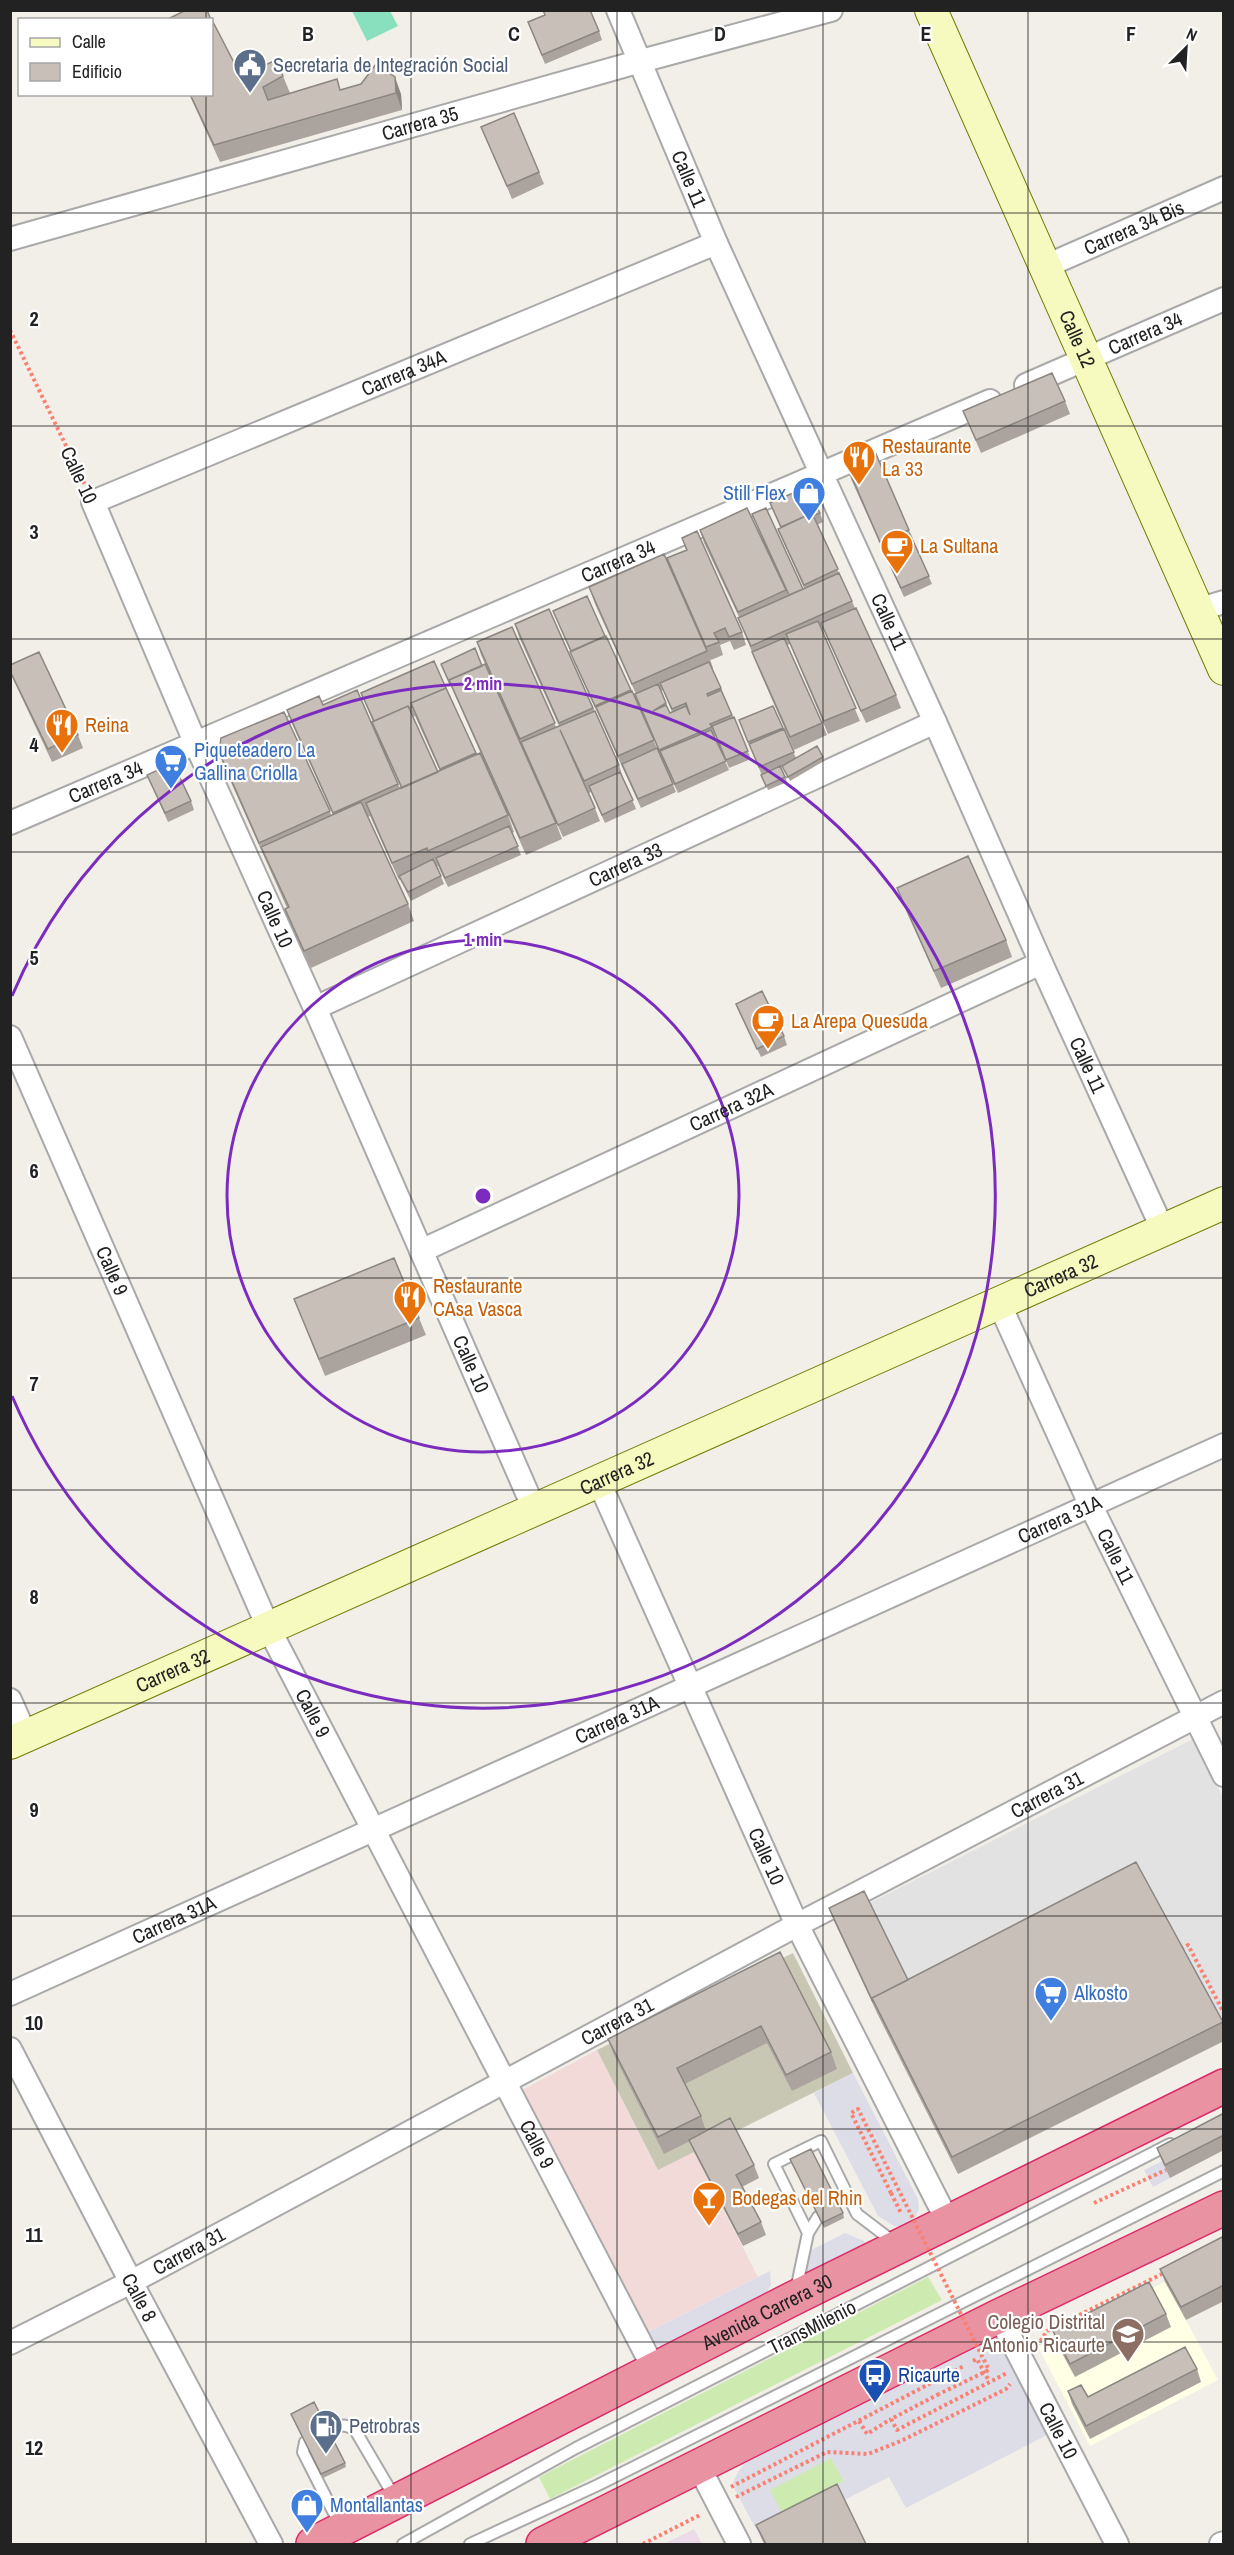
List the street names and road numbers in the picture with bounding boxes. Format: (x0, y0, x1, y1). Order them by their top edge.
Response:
street label: Carrera 35 (378, 99, 461, 147)
street label: Calle 11 (666, 146, 713, 211)
street label: Carrera 34 Bis (1079, 193, 1188, 261)
street label: Carrera 34 (1104, 305, 1186, 361)
street label: Calle 12 (1053, 306, 1102, 372)
street label: Carrera 34A (357, 343, 450, 402)
street label: Calle 10 (55, 442, 104, 508)
street label: Carrera 34 (576, 533, 659, 589)
street label: Calle 11 (865, 589, 914, 654)
street label: Carrera 34 (64, 753, 147, 809)
street label: Carrera 33 (584, 836, 667, 893)
street label: Calle 10 (251, 886, 300, 952)
street label: Calle 11 (1064, 1032, 1113, 1097)
street label: Carrera 32A (685, 1075, 777, 1138)
street label: Calle 9 (90, 1242, 135, 1299)
street label: Carrera 32 (1019, 1247, 1102, 1303)
street label: Calle 10 (447, 1331, 496, 1397)
street label: Carrera 32 (575, 1444, 658, 1501)
street label: Carrera 31A (1013, 1488, 1106, 1550)
street label: Calle 11 (1091, 1524, 1141, 1589)
street label: Carrera 32 (131, 1642, 214, 1698)
street label: Calle 9 (289, 1684, 337, 1742)
street label: Carrera 31A (570, 1688, 663, 1750)
street label: Carrera 31 (1006, 1764, 1088, 1824)
street label: Calle 10 (742, 1823, 791, 1889)
street label: Carrera 31A (128, 1889, 220, 1950)
street label: Carrera 31 (576, 1991, 658, 2051)
street label: Calle 9 (514, 2115, 561, 2173)
street label: Carrera 31 (148, 2220, 229, 2281)
street label: Avenida Carrera 30 (696, 2267, 837, 2356)
street label: Calle 8 (116, 2268, 164, 2326)
street label: TransMilenio (763, 2293, 860, 2360)
street label: Calle 10 (1033, 2397, 1085, 2463)

